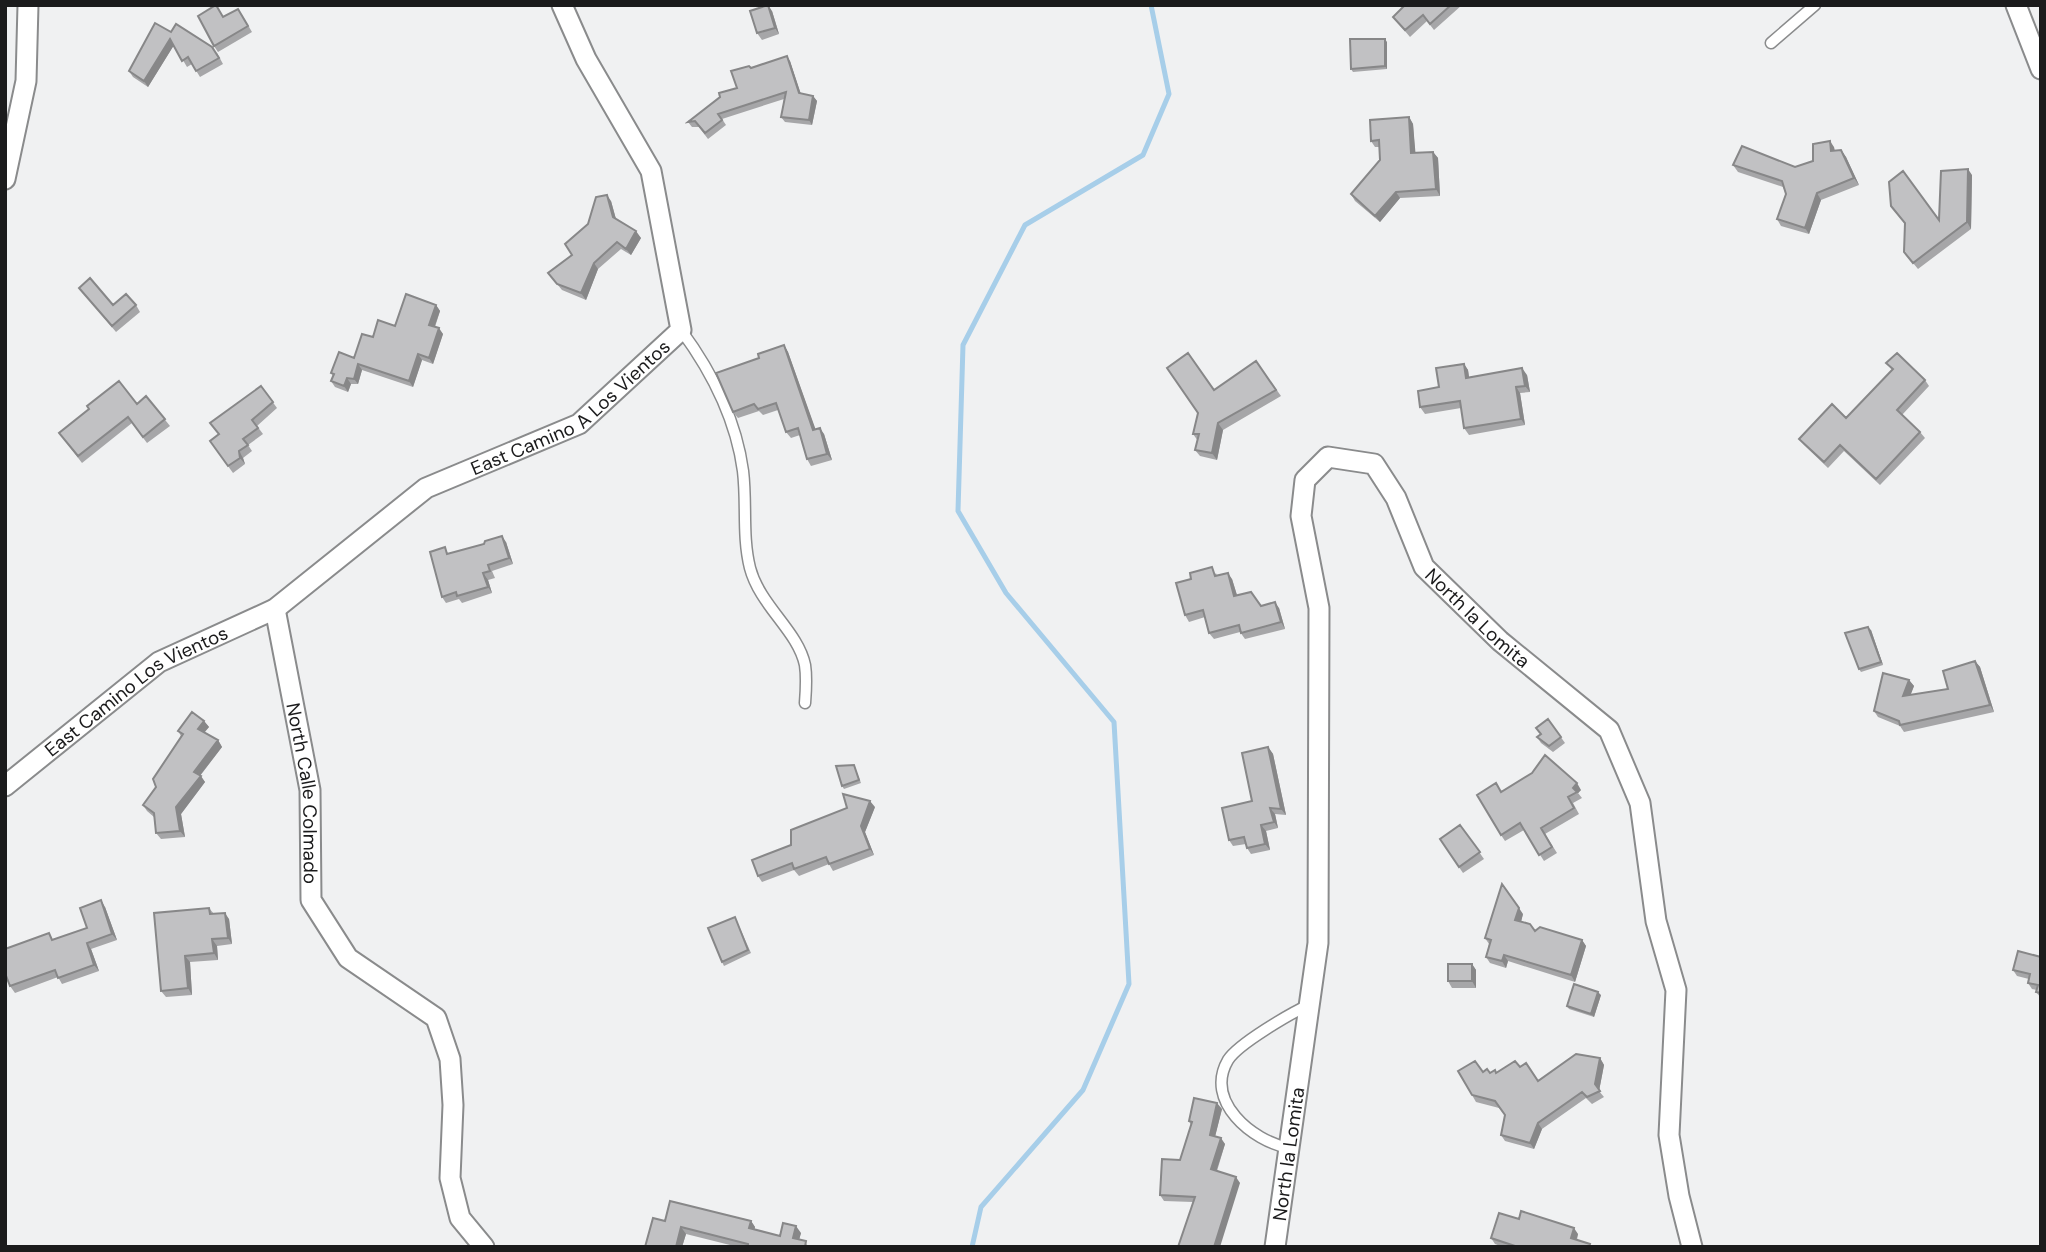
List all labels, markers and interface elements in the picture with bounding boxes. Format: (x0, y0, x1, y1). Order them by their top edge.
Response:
street label: East Camino A Los Vientos (467, 334, 675, 480)
street label: North la Lomita (1420, 563, 1535, 673)
street label: East Camino Los Vientos (39, 620, 232, 762)
street label: North Calle Colmado (281, 700, 323, 884)
street label: North la Lomita (1266, 1085, 1310, 1222)

